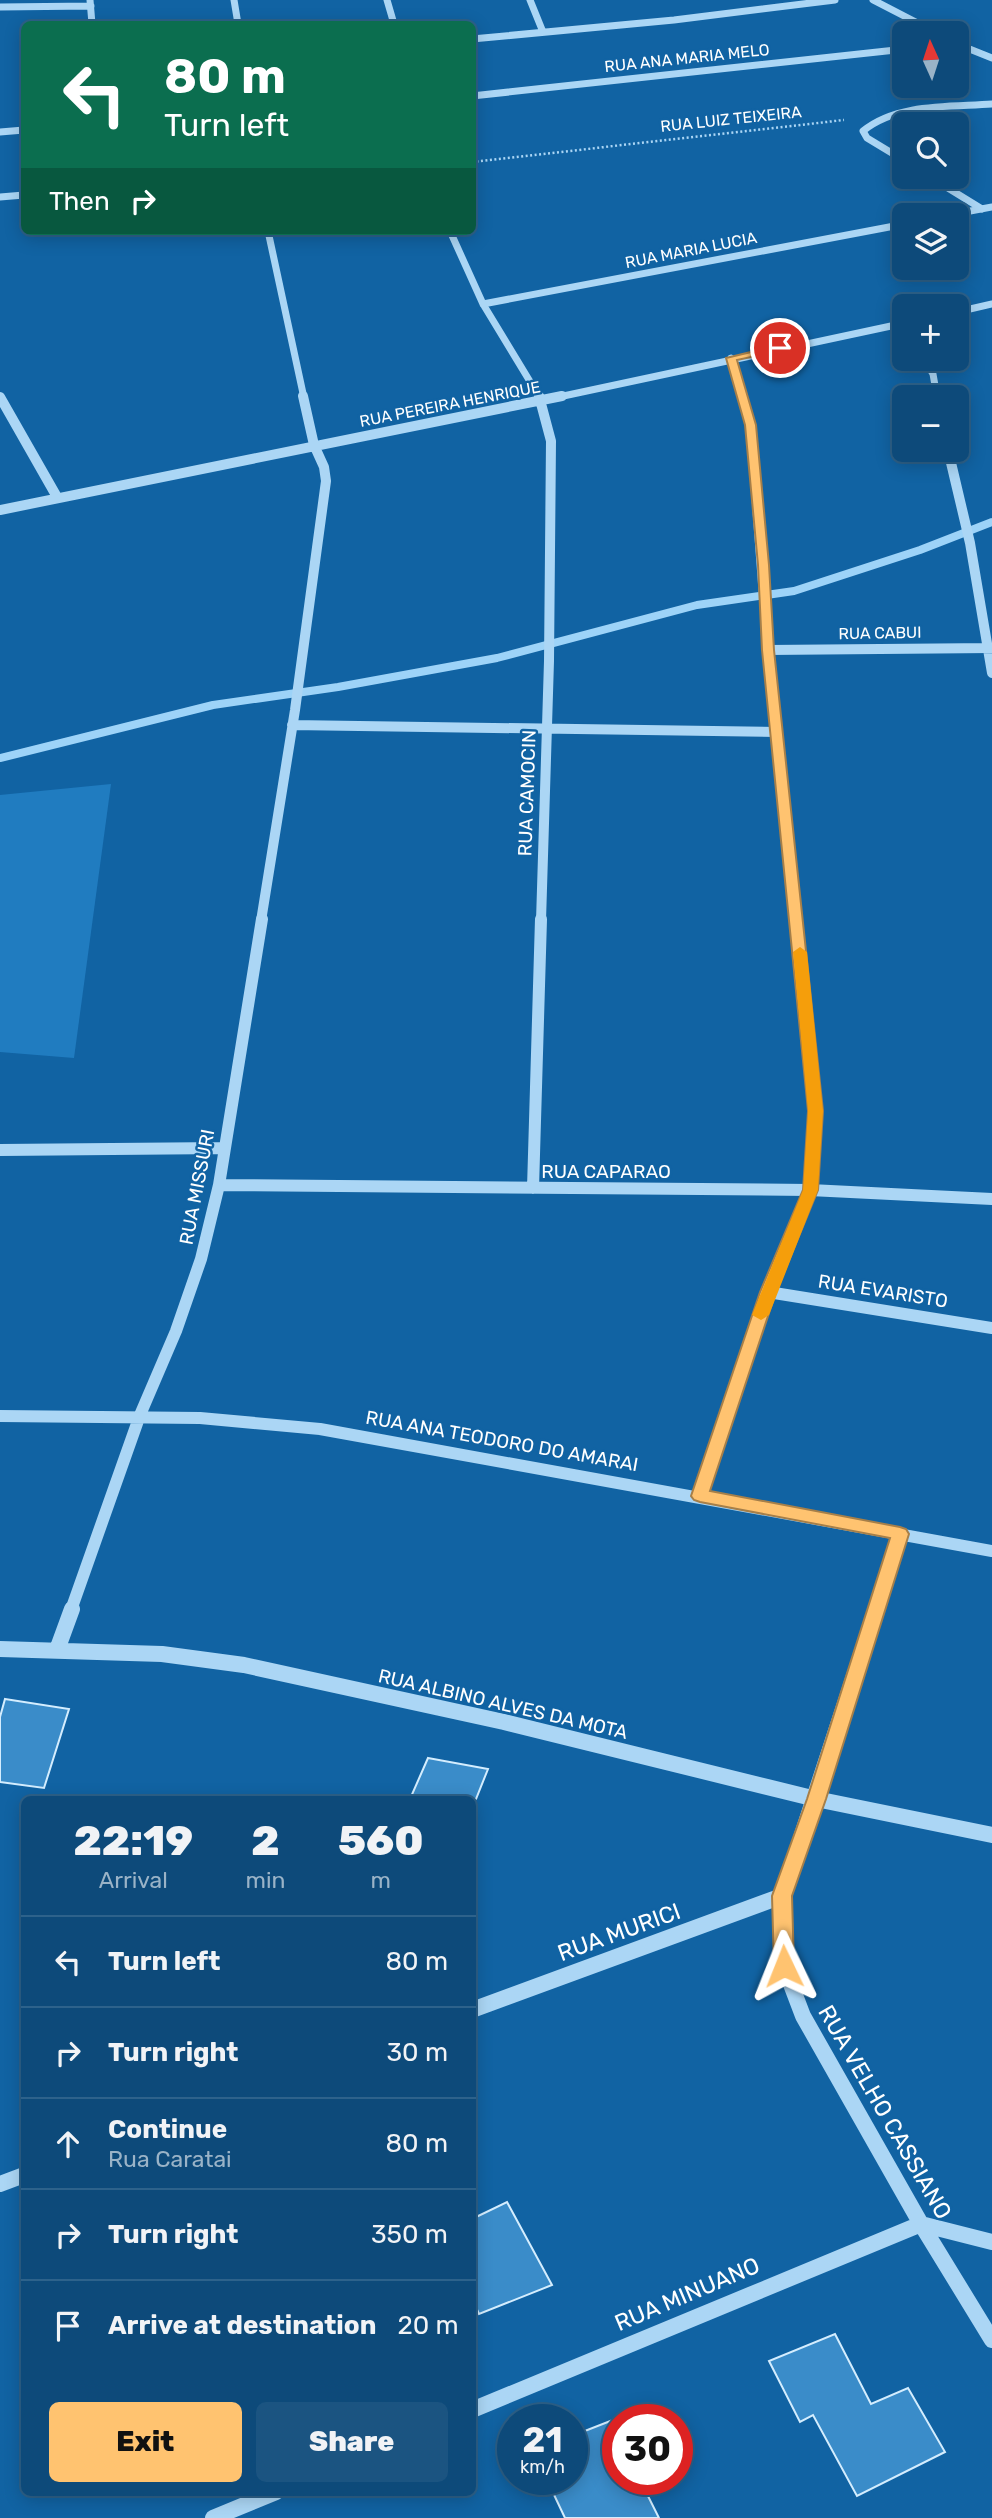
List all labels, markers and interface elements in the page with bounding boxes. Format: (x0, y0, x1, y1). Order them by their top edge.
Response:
north arrow (892, 21, 970, 98)
map controls (892, 21, 969, 462)
street label: RUA ANA MARIA MELO (604, 40, 770, 76)
text: 80 m (164, 47, 286, 105)
icon: left (49, 49, 140, 140)
street label: RUA LUIZ TEIXEIRA (659, 102, 803, 136)
text: Turn left (164, 106, 289, 144)
button: search (892, 112, 969, 189)
icon: right (124, 182, 162, 220)
text: Then (49, 186, 110, 217)
button: layers (892, 203, 969, 280)
street label: RUA MARIA LUCIA (623, 228, 759, 272)
button: + (892, 294, 969, 371)
pin (750, 318, 810, 378)
icon: arrive (761, 329, 799, 367)
street label: RUA PEREIRA HENRIQUE (358, 377, 542, 431)
button: − (892, 385, 969, 462)
street label: RUA CABUI (838, 623, 922, 643)
street label: RUA CAMOCIN (513, 729, 541, 857)
street label: RUA MISSURI (175, 1127, 219, 1247)
street label: RUA CAPARAO (541, 1160, 671, 1183)
street label: RUA EVARISTO (817, 1269, 949, 1313)
street label: RUA ANA TEODORO DO AMARAI (364, 1406, 640, 1476)
street label: RUA ALBINO ALVES DA MOTA (376, 1664, 630, 1744)
text: 22:19 (73, 1816, 193, 1866)
text: 2 (251, 1816, 280, 1866)
text: 560 (338, 1816, 424, 1866)
text: Arrival (99, 1866, 168, 1894)
text: min (246, 1866, 286, 1894)
text: m (371, 1866, 391, 1894)
street label: RUA MURICI (554, 1897, 684, 1967)
position arrow (747, 1929, 821, 2003)
icon: left (49, 1943, 87, 1981)
text: Turn left (108, 1946, 220, 1977)
text: 80 m (385, 1946, 448, 1977)
street label: RUA VELHO CASSIANO (812, 2000, 958, 2224)
icon: right (49, 2034, 87, 2072)
text: Turn right (108, 2037, 238, 2068)
text: 30 m (386, 2037, 448, 2068)
text: Continue (108, 2114, 227, 2145)
icon: ahead (49, 2125, 87, 2163)
text: 80 m (385, 2128, 448, 2159)
text: Rua Caratai (108, 2145, 232, 2173)
icon: right (49, 2216, 87, 2254)
text: Turn right (108, 2219, 238, 2250)
text: 350 m (371, 2219, 448, 2250)
street label: RUA MINUANO (610, 2251, 764, 2337)
icon: arrive (49, 2307, 87, 2345)
text: Arrive at destination (108, 2310, 376, 2341)
text: 20 m (397, 2310, 459, 2341)
button: Exit (49, 2402, 242, 2482)
button: Share (256, 2402, 448, 2482)
speed limit sign: 30 (602, 2404, 693, 2495)
text: 21 (522, 2419, 563, 2461)
text: km/h (520, 2456, 565, 2478)

